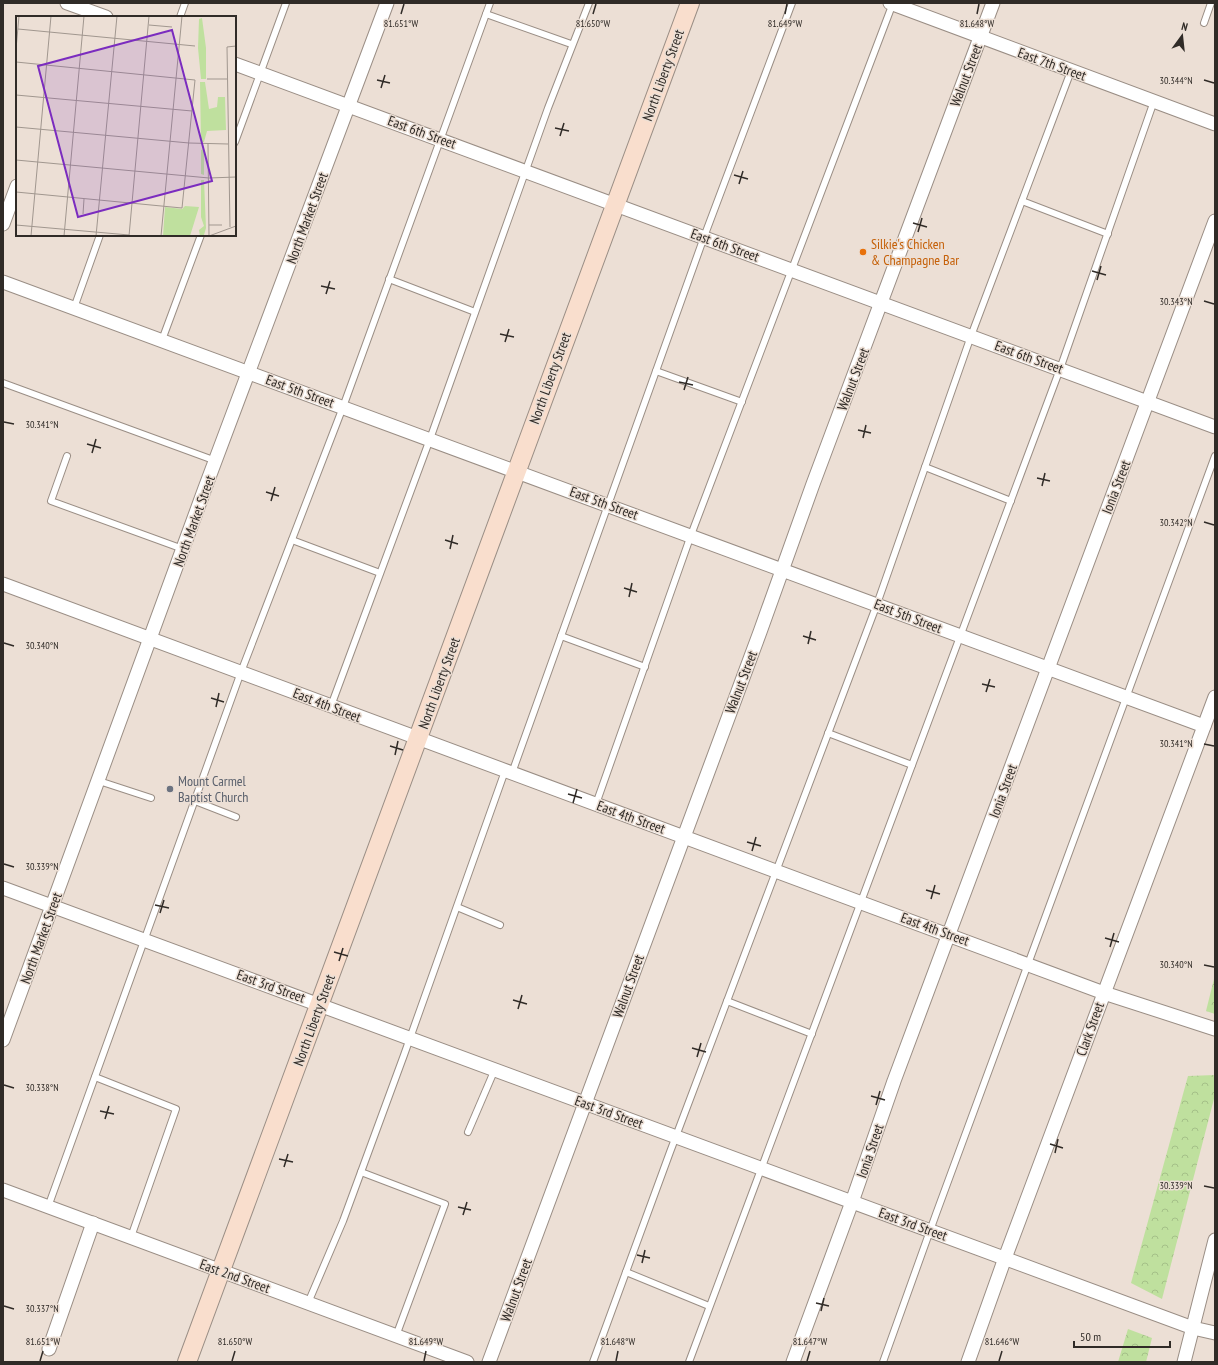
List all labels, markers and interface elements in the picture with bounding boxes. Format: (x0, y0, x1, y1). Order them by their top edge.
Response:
inset map (16, 16, 236, 236)
north arrow (1162, 16, 1202, 56)
text: 81.651°W (384, 17, 418, 30)
text: 81.650°W (576, 17, 610, 30)
text: 81.649°W (768, 17, 802, 30)
text: 81.648°W (960, 17, 994, 30)
text: N (1180, 19, 1189, 34)
street label: North Liberty Street (638, 27, 688, 123)
street label: Walnut Street (946, 41, 986, 109)
street label: East 7th Street (1015, 43, 1089, 85)
text: 30.344°N (1159, 74, 1193, 87)
street label: East 6th Street (385, 111, 459, 153)
street label: North Market Street (282, 170, 332, 266)
street label: East 6th Street (688, 224, 762, 266)
place label: Silkie's Chicken & Champagne Bar (871, 235, 959, 269)
marker: Silkie's Chicken & Champagne Bar (858, 247, 868, 257)
text: 30.343°N (1159, 295, 1193, 308)
street label: North Liberty Street (525, 330, 575, 426)
street label: East 6th Street (992, 336, 1066, 378)
street label: Walnut Street (833, 345, 873, 413)
street label: East 5th Street (263, 370, 337, 412)
text: 30.341°N (25, 418, 59, 431)
street label: Ionia Street (1098, 457, 1134, 516)
street label: North Market Street (169, 473, 219, 569)
street label: East 5th Street (567, 482, 641, 524)
text: 30.342°N (1159, 516, 1193, 529)
street label: East 5th Street (871, 595, 945, 637)
street label: North Liberty Street (414, 635, 464, 731)
text: 30.340°N (25, 639, 59, 652)
street label: Walnut Street (721, 648, 761, 716)
street label: East 4th Street (290, 684, 364, 726)
text: 30.341°N (1159, 737, 1193, 750)
street label: Ionia Street (985, 761, 1021, 820)
place label: Mount Carmel Baptist Church (178, 772, 248, 806)
marker: Mount Carmel Baptist Church (165, 784, 175, 794)
street label: East 4th Street (594, 796, 668, 838)
text: 30.339°N (25, 860, 59, 873)
street label: North Market Street (16, 890, 66, 986)
street label: East 4th Street (898, 908, 972, 950)
street label: Walnut Street (608, 952, 648, 1020)
text: 30.340°N (1159, 958, 1193, 971)
street label: East 3rd Street (234, 965, 308, 1007)
street label: North Liberty Street (289, 972, 339, 1068)
street label: Clark Street (1072, 999, 1108, 1058)
text: 30.338°N (25, 1081, 59, 1094)
street label: East 3rd Street (572, 1091, 646, 1133)
street label: Ionia Street (852, 1121, 888, 1180)
text: 30.339°N (1159, 1179, 1193, 1192)
street label: East 3rd Street (876, 1203, 950, 1245)
street label: East 2nd Street (197, 1255, 273, 1297)
street label: Walnut Street (496, 1256, 536, 1324)
text: 30.337°N (25, 1302, 59, 1315)
scale bar (1074, 1323, 1170, 1349)
text: 50 m (1080, 1329, 1101, 1344)
text: 81.651°W (26, 1335, 60, 1348)
text: 81.650°W (218, 1335, 252, 1348)
text: 81.649°W (409, 1335, 443, 1348)
text: 81.648°W (601, 1335, 635, 1348)
text: 81.647°W (793, 1335, 827, 1348)
text: 81.646°W (985, 1335, 1019, 1348)

